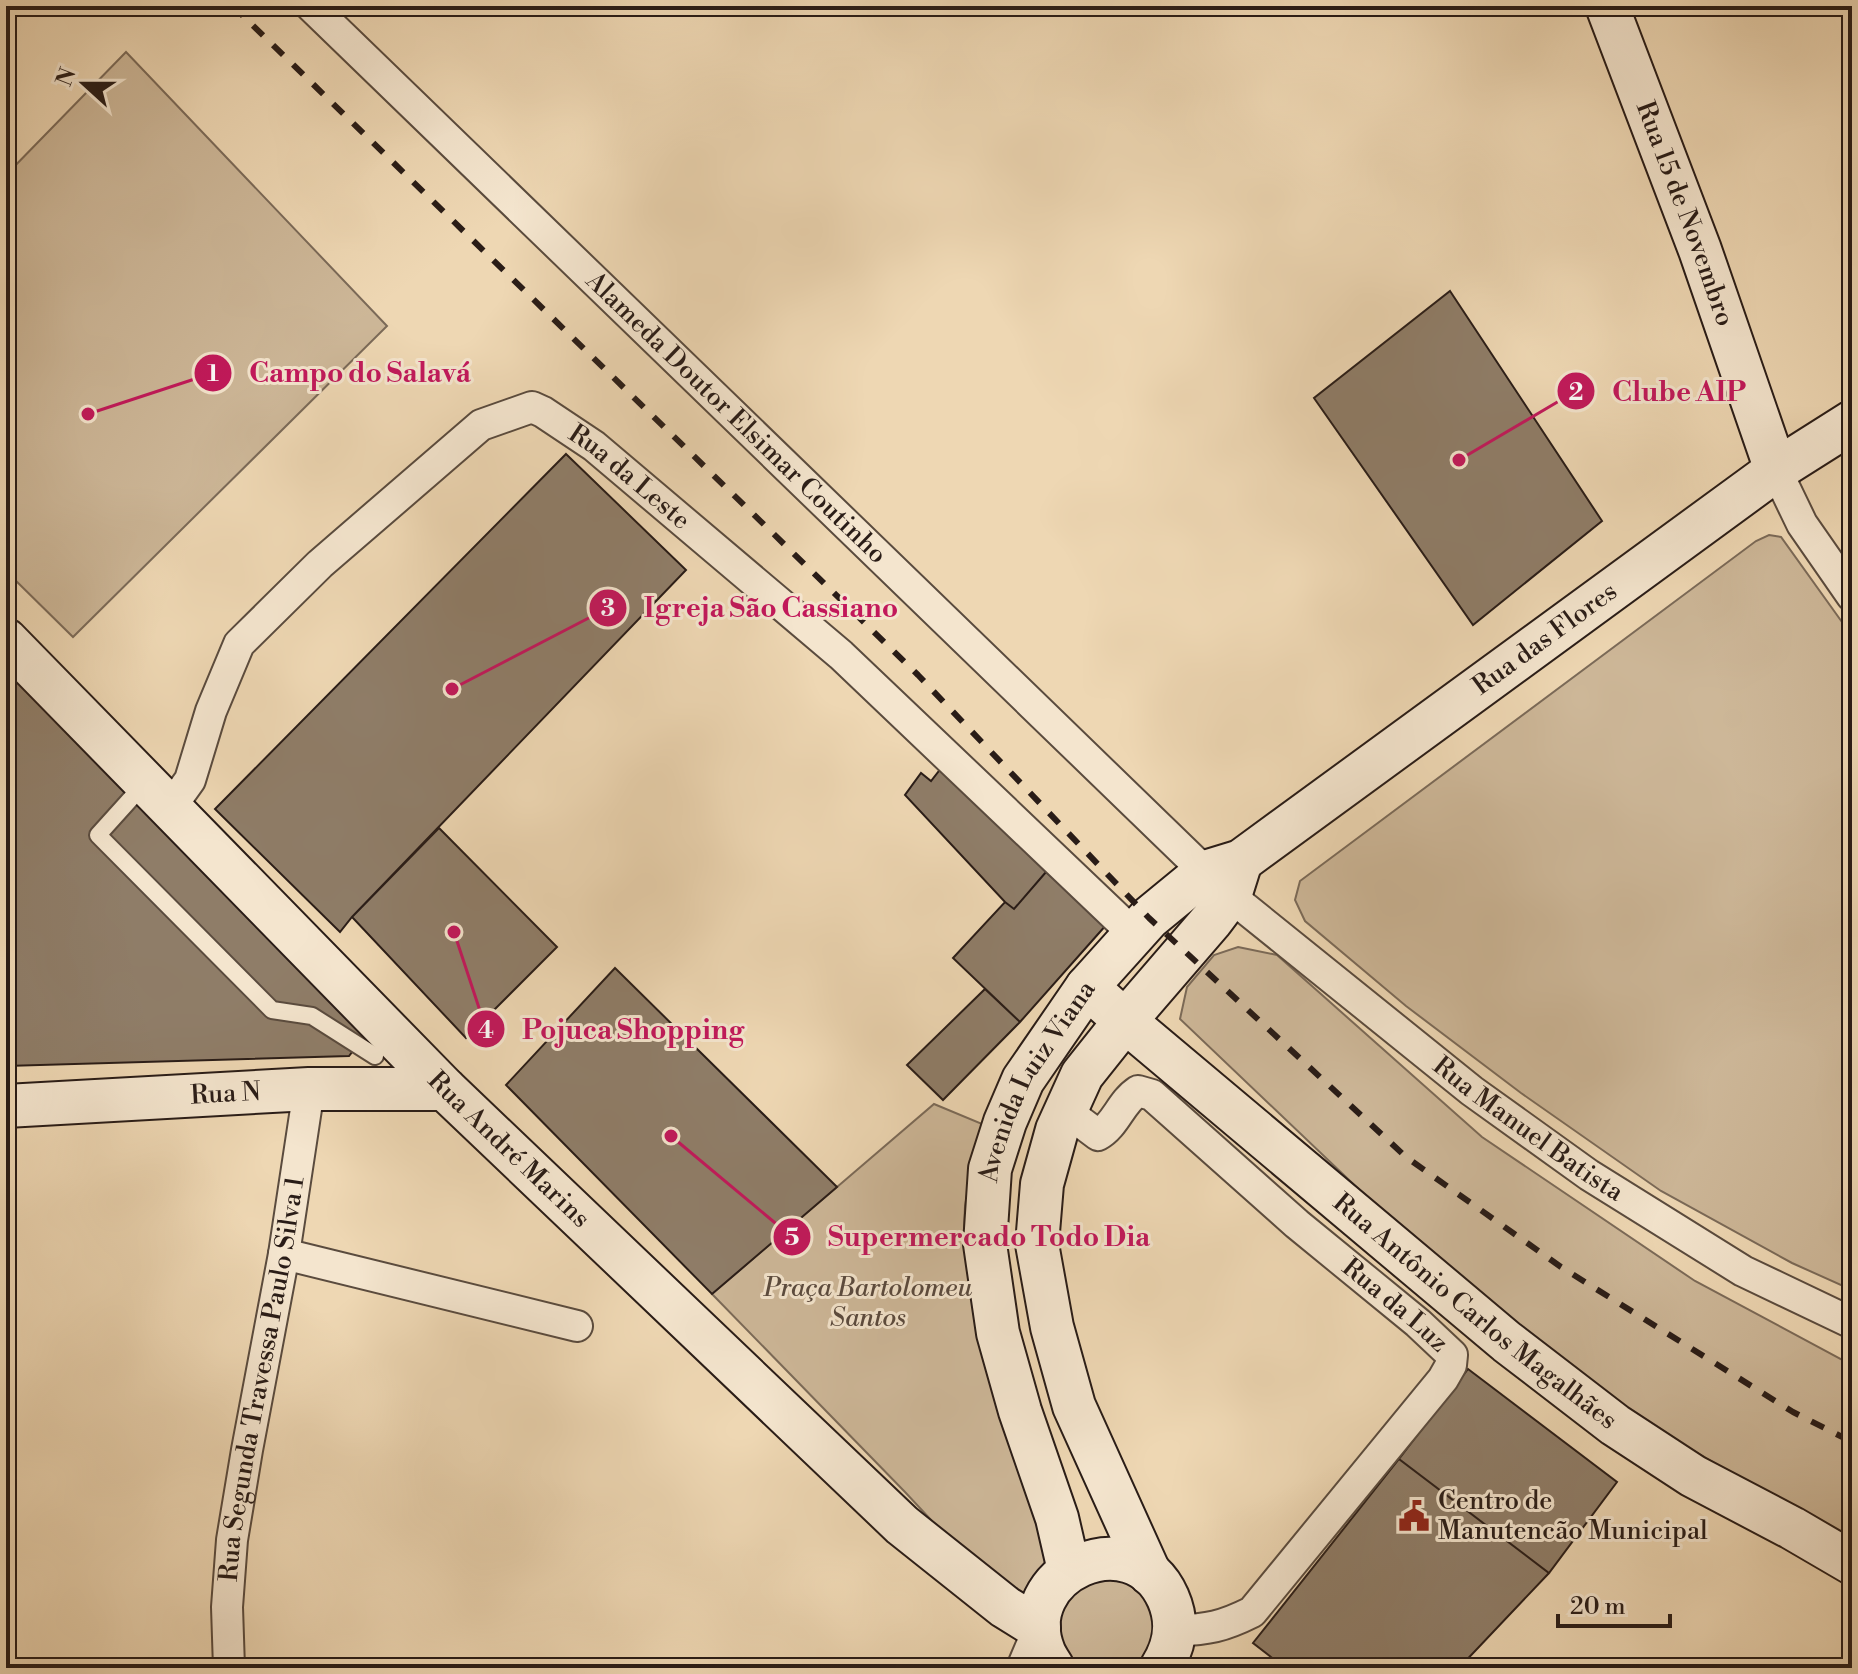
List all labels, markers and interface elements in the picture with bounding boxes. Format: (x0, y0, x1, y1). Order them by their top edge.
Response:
north arrow (44, 44, 124, 124)
text: N (51, 64, 83, 90)
street label: Rua 15 de Novembro (1629, 97, 1741, 330)
street label: Alameda Doutor Elsimar Coutinho (578, 264, 893, 571)
callout: Campo do Salavá (193, 347, 487, 399)
text: Campo do Salavá (249, 356, 472, 391)
text: 1 (207, 359, 219, 389)
callout: Clube AIP (1556, 365, 1762, 417)
text: Clube AIP (1612, 375, 1746, 410)
text: 2 (1569, 378, 1584, 408)
street label: Rua da Leste (562, 417, 697, 537)
street label: Rua das Flores (1466, 575, 1623, 702)
callout: Igreja São Cassiano (588, 582, 914, 634)
text: Igreja São Cassiano (644, 591, 898, 626)
text: 3 (601, 594, 615, 624)
street label: Avenida Luiz Viana (973, 974, 1103, 1185)
callout: Pojuca Shopping (466, 1003, 760, 1055)
text: Pojuca Shopping (522, 1013, 745, 1048)
text: 4 (478, 1016, 494, 1046)
street label: Rua Manuel Batista (1426, 1050, 1630, 1209)
street label: Rua André Marins (421, 1065, 597, 1235)
street label: Rua N (189, 1076, 262, 1112)
street label: Rua Segunda Travessa Paulo Silva 1 (213, 1174, 312, 1583)
street label: Rua Antônio Carlos Magalhães (1326, 1187, 1623, 1437)
callout: Supermercado Todo Dia (772, 1211, 1167, 1263)
text: Supermercado Todo Dia (828, 1220, 1151, 1255)
text: 5 (785, 1223, 800, 1253)
street label: Rua da Luz (1336, 1251, 1455, 1359)
park label: Praça Bartolomeu Santos (763, 1272, 972, 1334)
place label: Centro de Manutencão Municipal (1438, 1485, 1708, 1547)
public building icon: Centro de Manutencão Municipal (1397, 1499, 1431, 1533)
scale bar (1558, 1578, 1670, 1628)
text: 20 m (1570, 1592, 1626, 1622)

